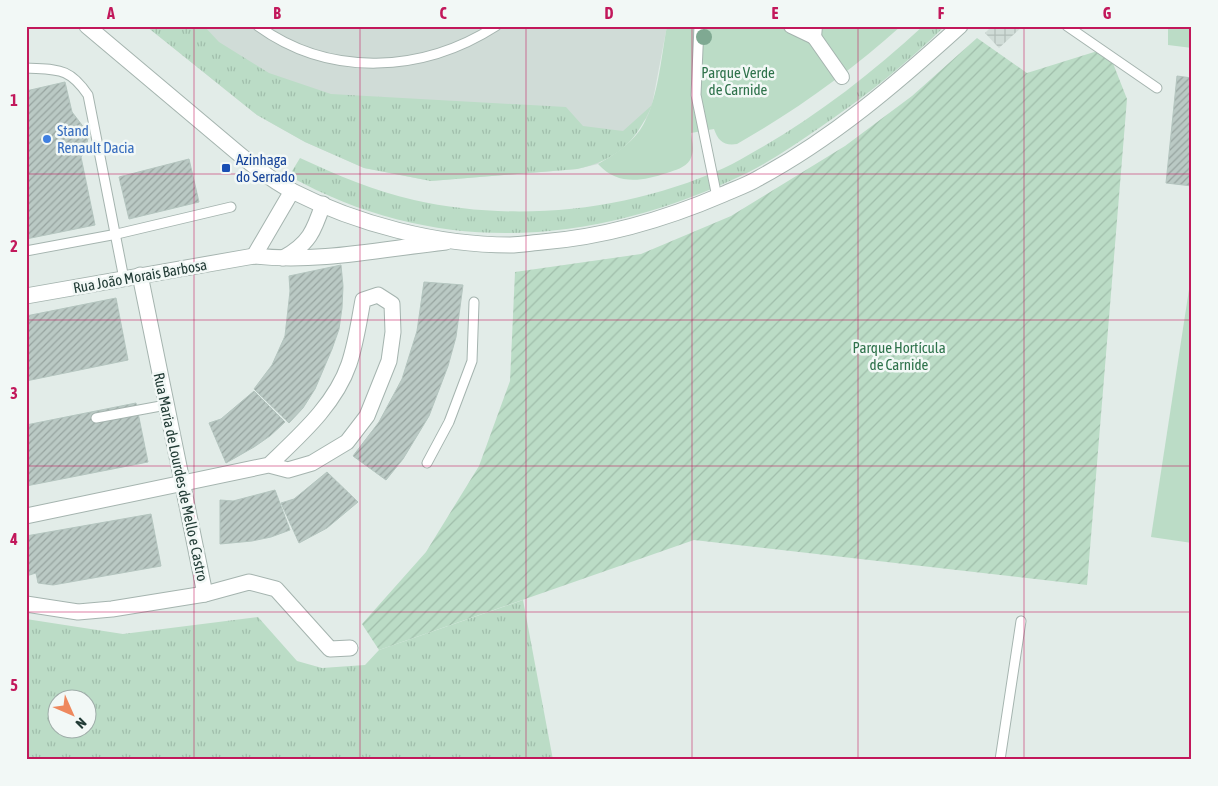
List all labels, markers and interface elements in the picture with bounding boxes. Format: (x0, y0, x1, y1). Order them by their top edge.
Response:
text: A (106, 4, 115, 22)
text: B (273, 4, 281, 22)
text: C (439, 4, 447, 22)
text: D (605, 4, 614, 22)
text: E (772, 4, 779, 22)
text: F (938, 4, 945, 22)
text: G (1103, 4, 1112, 22)
park label: Parque Verde de Carnide (701, 64, 775, 98)
text: 1 (10, 91, 18, 109)
place label: Stand Renault Dacia (57, 122, 135, 156)
marker: Stand Renault Dacia (41, 133, 53, 145)
place label: Azinhaga do Serrado (236, 151, 295, 185)
marker: Azinhaga do Serrado (220, 162, 232, 174)
text: 2 (10, 237, 18, 255)
street label: Rua João Morais Barbosa (72, 256, 208, 296)
park label: Parque Hortícula de Carnide (852, 339, 946, 373)
street label: Rua Maria de Lourdes de Mello e Castro (151, 371, 211, 583)
text: 3 (10, 384, 18, 402)
text: 4 (9, 530, 18, 548)
text: 5 (10, 676, 18, 694)
north arrow (48, 688, 98, 738)
text: N (73, 715, 90, 732)

